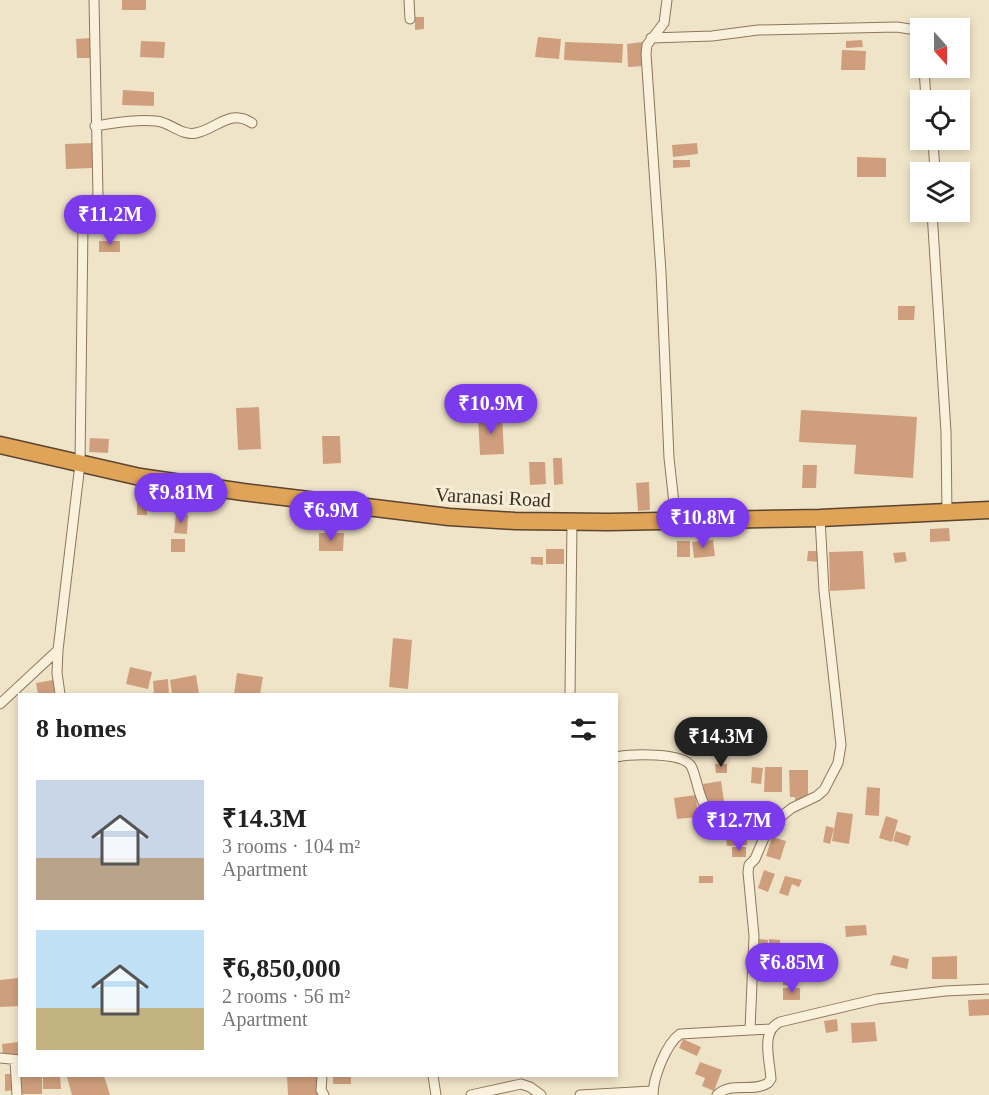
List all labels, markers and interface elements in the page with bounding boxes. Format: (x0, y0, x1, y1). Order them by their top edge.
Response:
north arrow (910, 18, 970, 78)
map controls (910, 18, 970, 222)
button: locate (910, 90, 970, 150)
button: layers (910, 162, 970, 222)
pin: ₹11.2M (61, 195, 159, 246)
text: ₹11.2M (78, 203, 142, 225)
pin: ₹10.9M (442, 384, 540, 435)
text: ₹10.9M (458, 392, 524, 414)
pin: ₹9.81M (132, 473, 230, 524)
text: ₹9.81M (148, 481, 214, 503)
street label: Varanasi Road (434, 483, 552, 511)
pin: ₹6.9M (289, 491, 373, 542)
pin: ₹10.8M (654, 498, 752, 549)
text: ₹6.9M (303, 499, 359, 521)
text: ₹10.8M (670, 506, 736, 528)
icon: filters (567, 713, 600, 746)
text: 8 homes (36, 714, 126, 743)
pin: ₹14.3M (672, 717, 770, 768)
text: ₹14.3M (688, 725, 754, 747)
pin: ₹12.7M (690, 801, 788, 852)
icon: home (84, 804, 156, 876)
text: ₹14.3M (222, 804, 307, 833)
text: ₹12.7M (706, 809, 772, 831)
text: 3 rooms · 104 m² (222, 835, 360, 857)
text: Apartment (222, 858, 308, 880)
pin: ₹6.85M (743, 943, 841, 994)
text: ₹6.85M (759, 951, 825, 973)
icon: home (84, 954, 156, 1026)
text: ₹6,850,000 (222, 954, 341, 983)
text: 2 rooms · 56 m² (222, 985, 350, 1007)
text: Apartment (222, 1008, 308, 1030)

